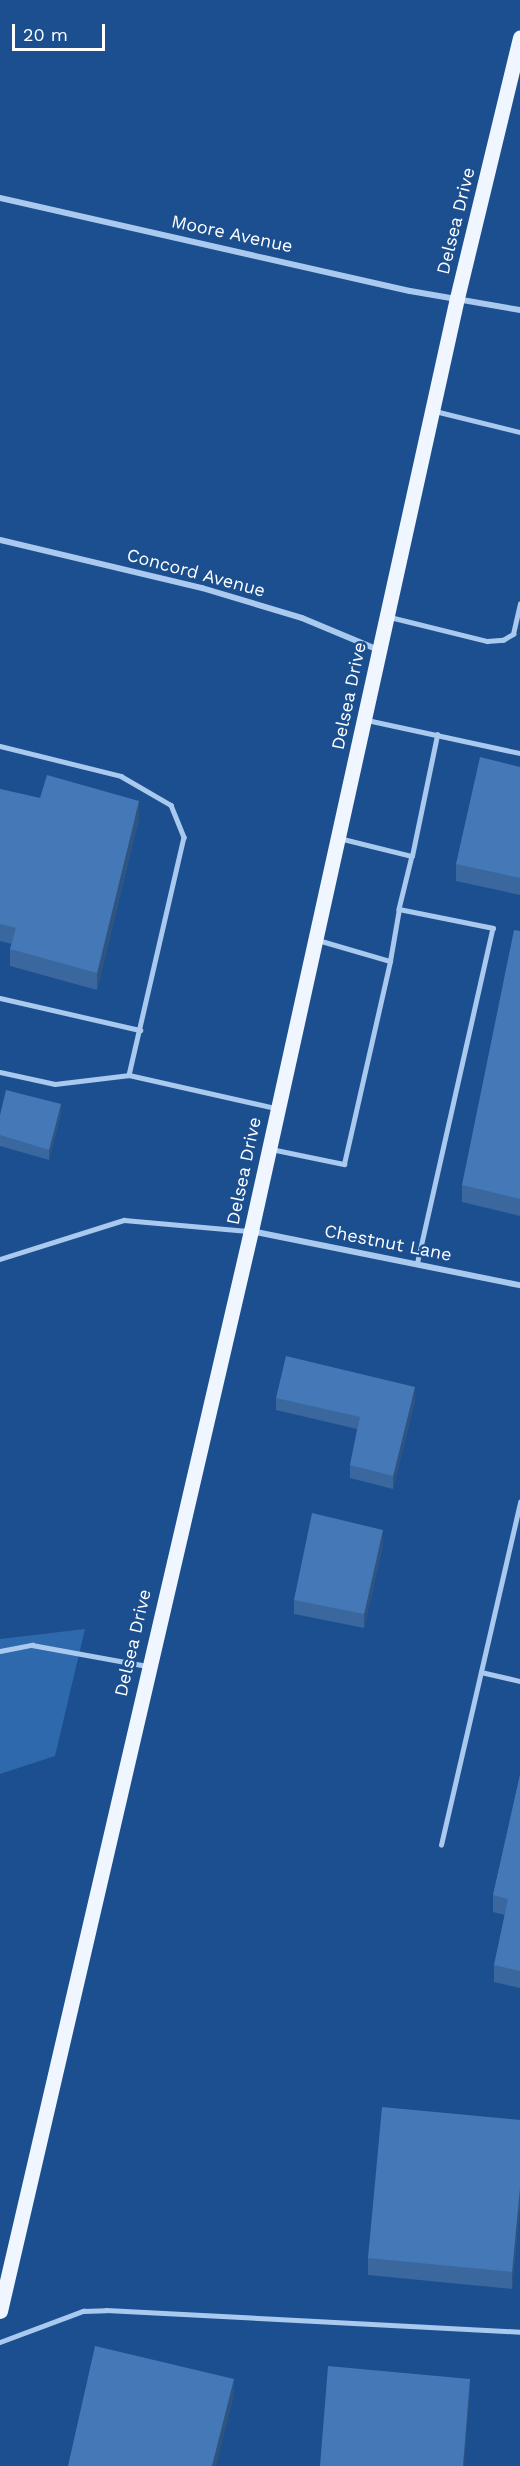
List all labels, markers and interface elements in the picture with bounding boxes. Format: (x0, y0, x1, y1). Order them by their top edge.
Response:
scale bar (15, 12, 108, 50)
text: 20 m (23, 24, 68, 45)
street label: Delsea Drive (432, 165, 480, 277)
street label: Moore Avenue (169, 211, 295, 257)
street label: Concord Avenue (124, 544, 268, 602)
street label: Delsea Drive (327, 640, 371, 752)
street label: Delsea Drive (222, 1115, 266, 1227)
street label: Chestnut Lane (322, 1220, 454, 1266)
street label: Delsea Drive (110, 1587, 156, 1699)

